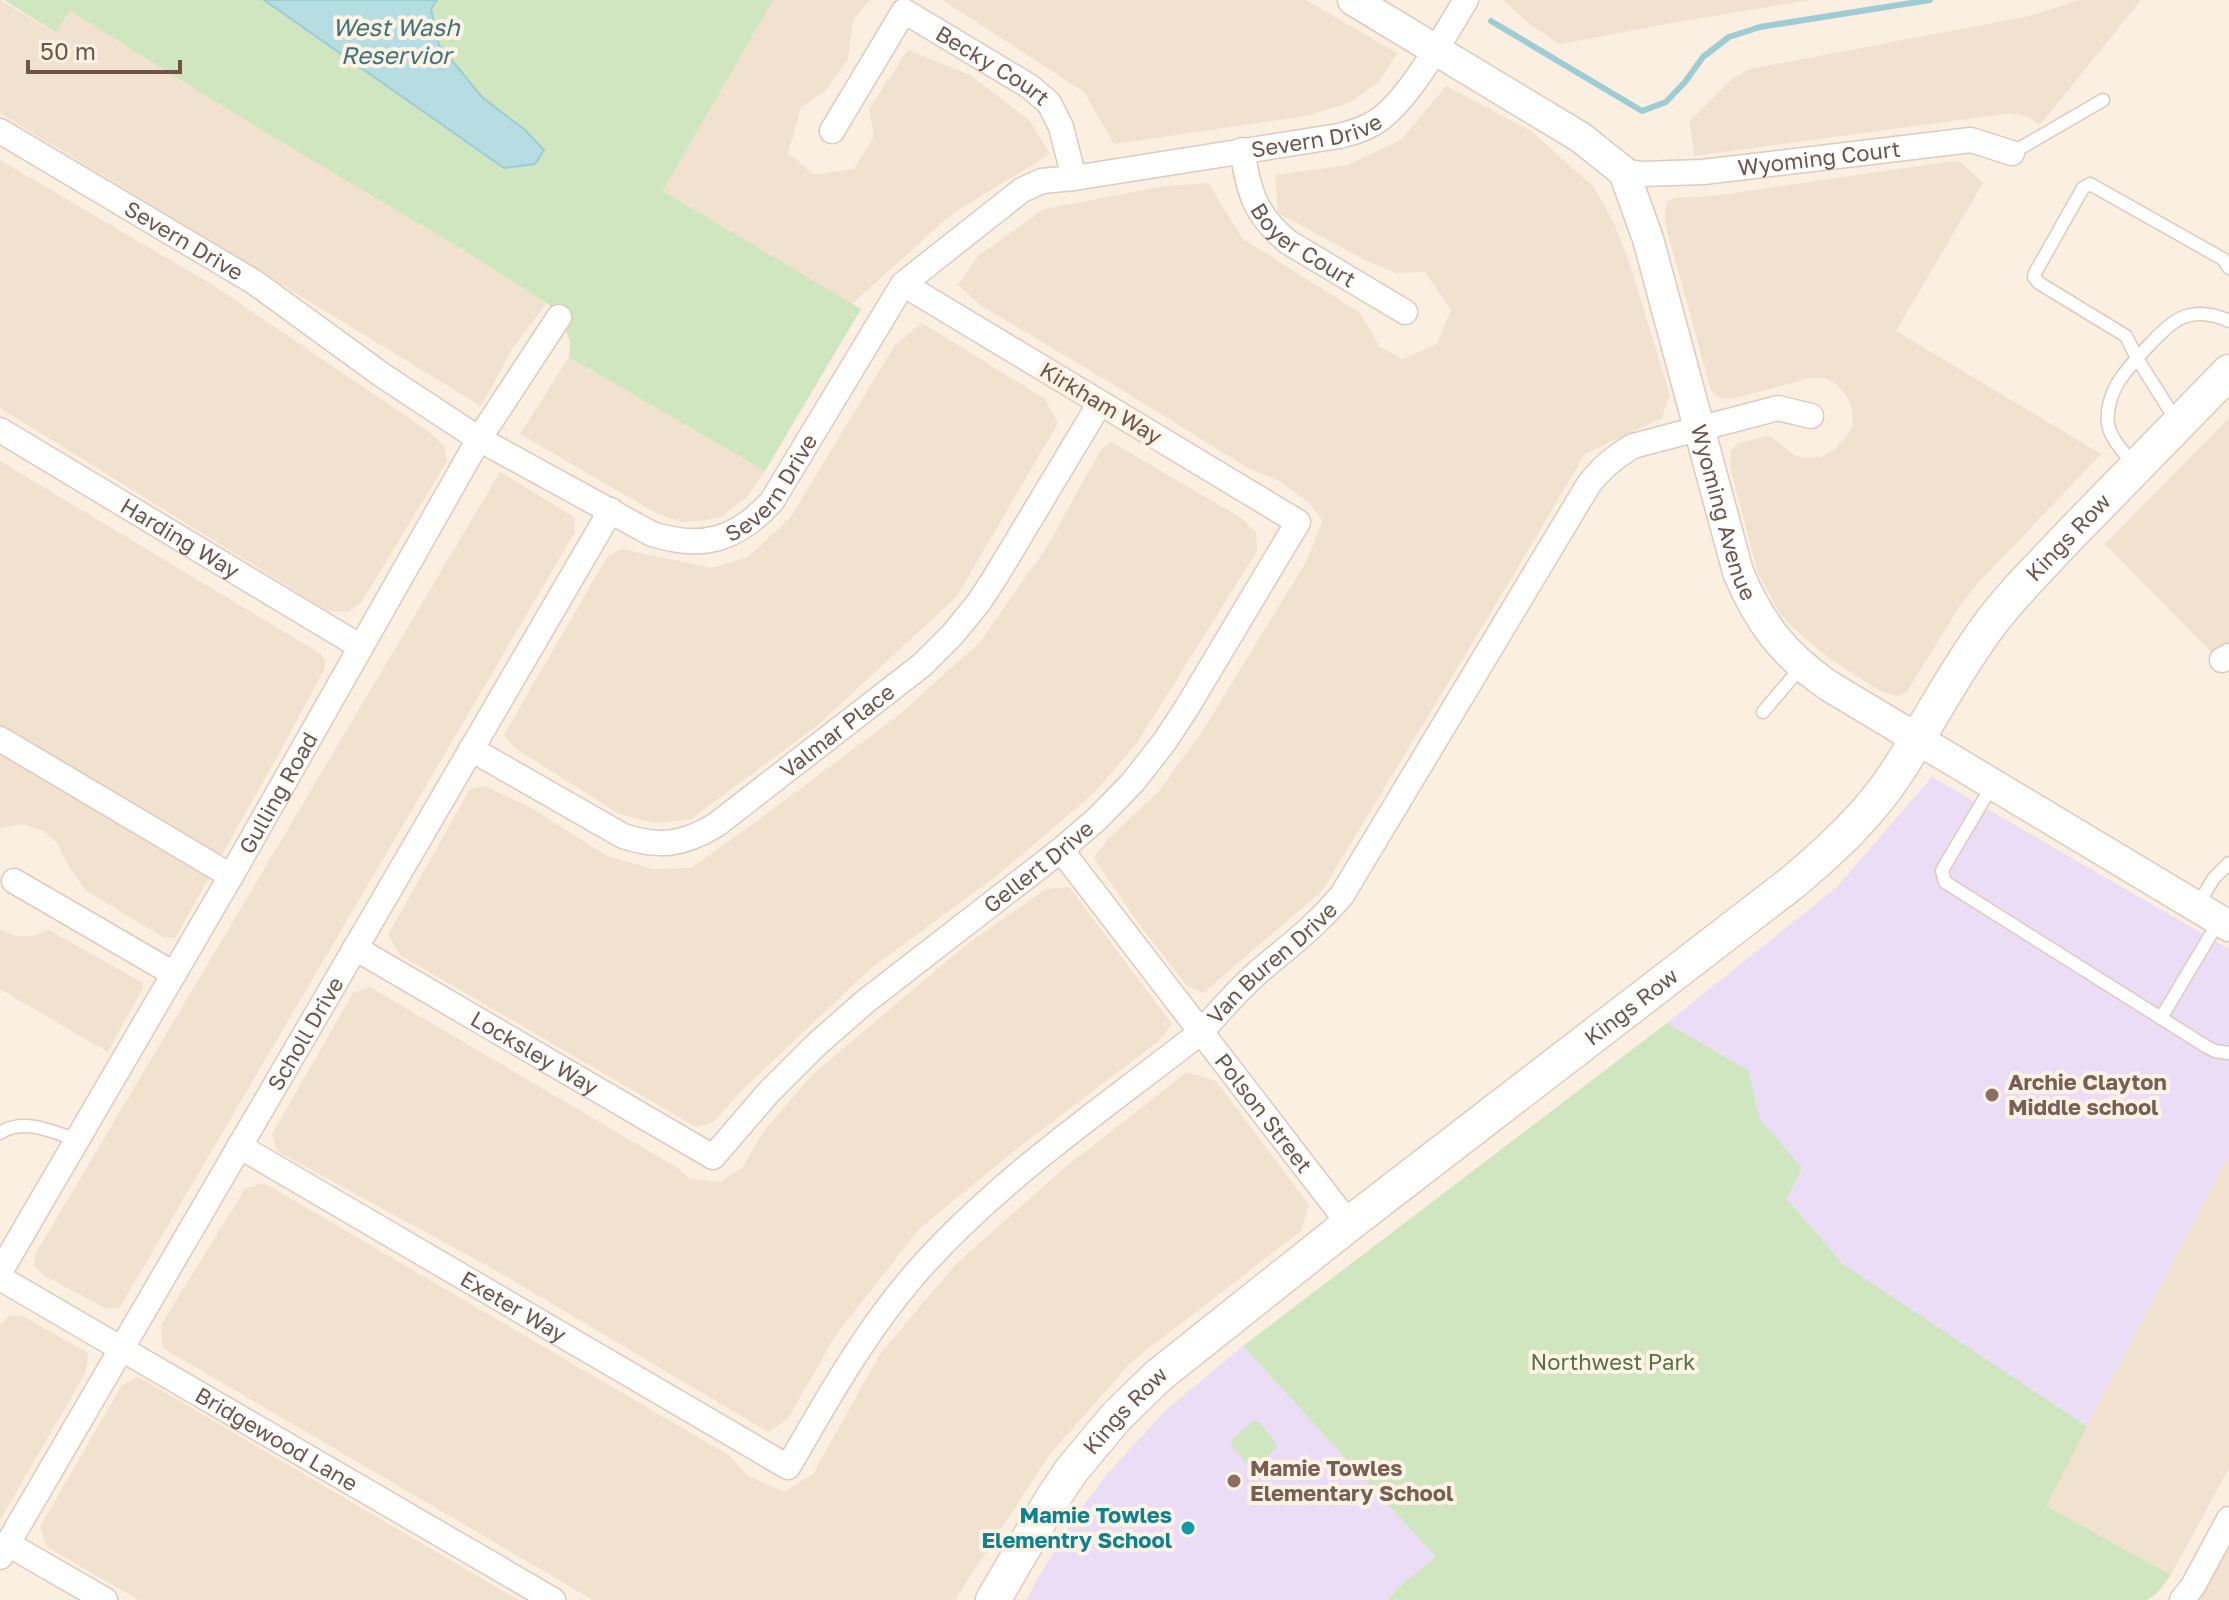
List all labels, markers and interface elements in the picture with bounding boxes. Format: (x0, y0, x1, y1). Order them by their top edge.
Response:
water label: West Wash Reservior (332, 12, 461, 69)
street label: Becky Court (931, 19, 1056, 111)
scale bar (28, 24, 180, 74)
text: 50 m (40, 36, 96, 65)
street label: Severn Drive (1249, 107, 1387, 163)
street label: Wyoming Court (1736, 135, 1902, 181)
street label: Severn Drive (120, 194, 248, 286)
street label: Boyer Court (1245, 198, 1361, 293)
street label: Kirkham Way (1035, 356, 1167, 450)
street label: Wyoming Avenue (1686, 421, 1763, 605)
street label: Severn Drive (720, 429, 822, 547)
street label: Kings Row (2020, 487, 2116, 586)
street label: Harding Way (116, 492, 245, 584)
street label: Valmar Place (774, 678, 899, 783)
street label: Gulling Road (233, 727, 323, 858)
street label: Gellert Drive (978, 814, 1099, 918)
street label: Van Buren Drive (1201, 896, 1342, 1029)
street label: Kings Row (1579, 962, 1683, 1051)
street label: Scholl Drive (261, 972, 349, 1095)
street label: Locksley Way (466, 1005, 604, 1100)
street label: Polson Street (1209, 1048, 1318, 1178)
place label: Archie Clayton Middle school (2008, 1068, 2167, 1120)
marker: Archie Clayton Middle school (1983, 1086, 2001, 1104)
street label: Exeter Way (456, 1265, 572, 1348)
park label: Northwest Park (1530, 1348, 1696, 1375)
street label: Kings Row (1077, 1361, 1173, 1460)
street label: Bridgewood Lane (191, 1381, 363, 1496)
place label: Mamie Towles Elementary School (1250, 1454, 1453, 1506)
marker: Mamie Towles Elementary School (1225, 1472, 1243, 1490)
place label: Mamie Towles Elementry School (981, 1501, 1172, 1553)
marker: Mamie Towles Elementry School (1179, 1519, 1197, 1537)

